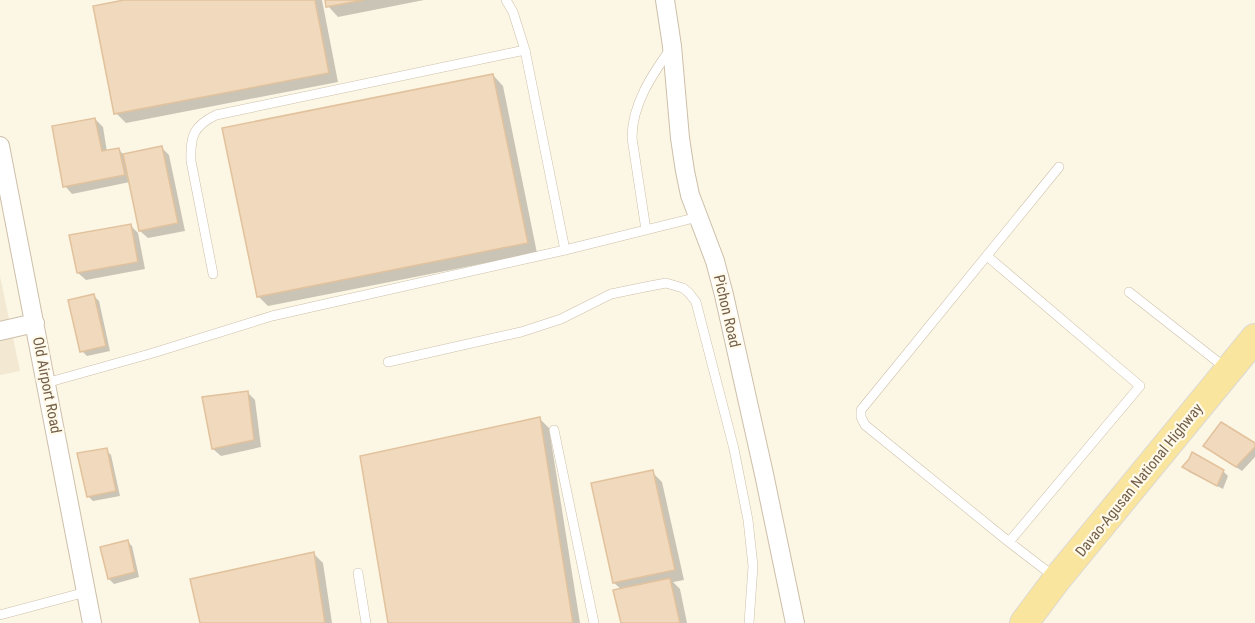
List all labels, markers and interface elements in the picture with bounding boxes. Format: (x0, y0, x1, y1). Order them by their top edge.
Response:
street label: Pichon Road (710, 273, 744, 349)
street label: Old Airport Road (29, 335, 65, 435)
street label: Davao-Agusan National Highway (1072, 400, 1206, 560)

